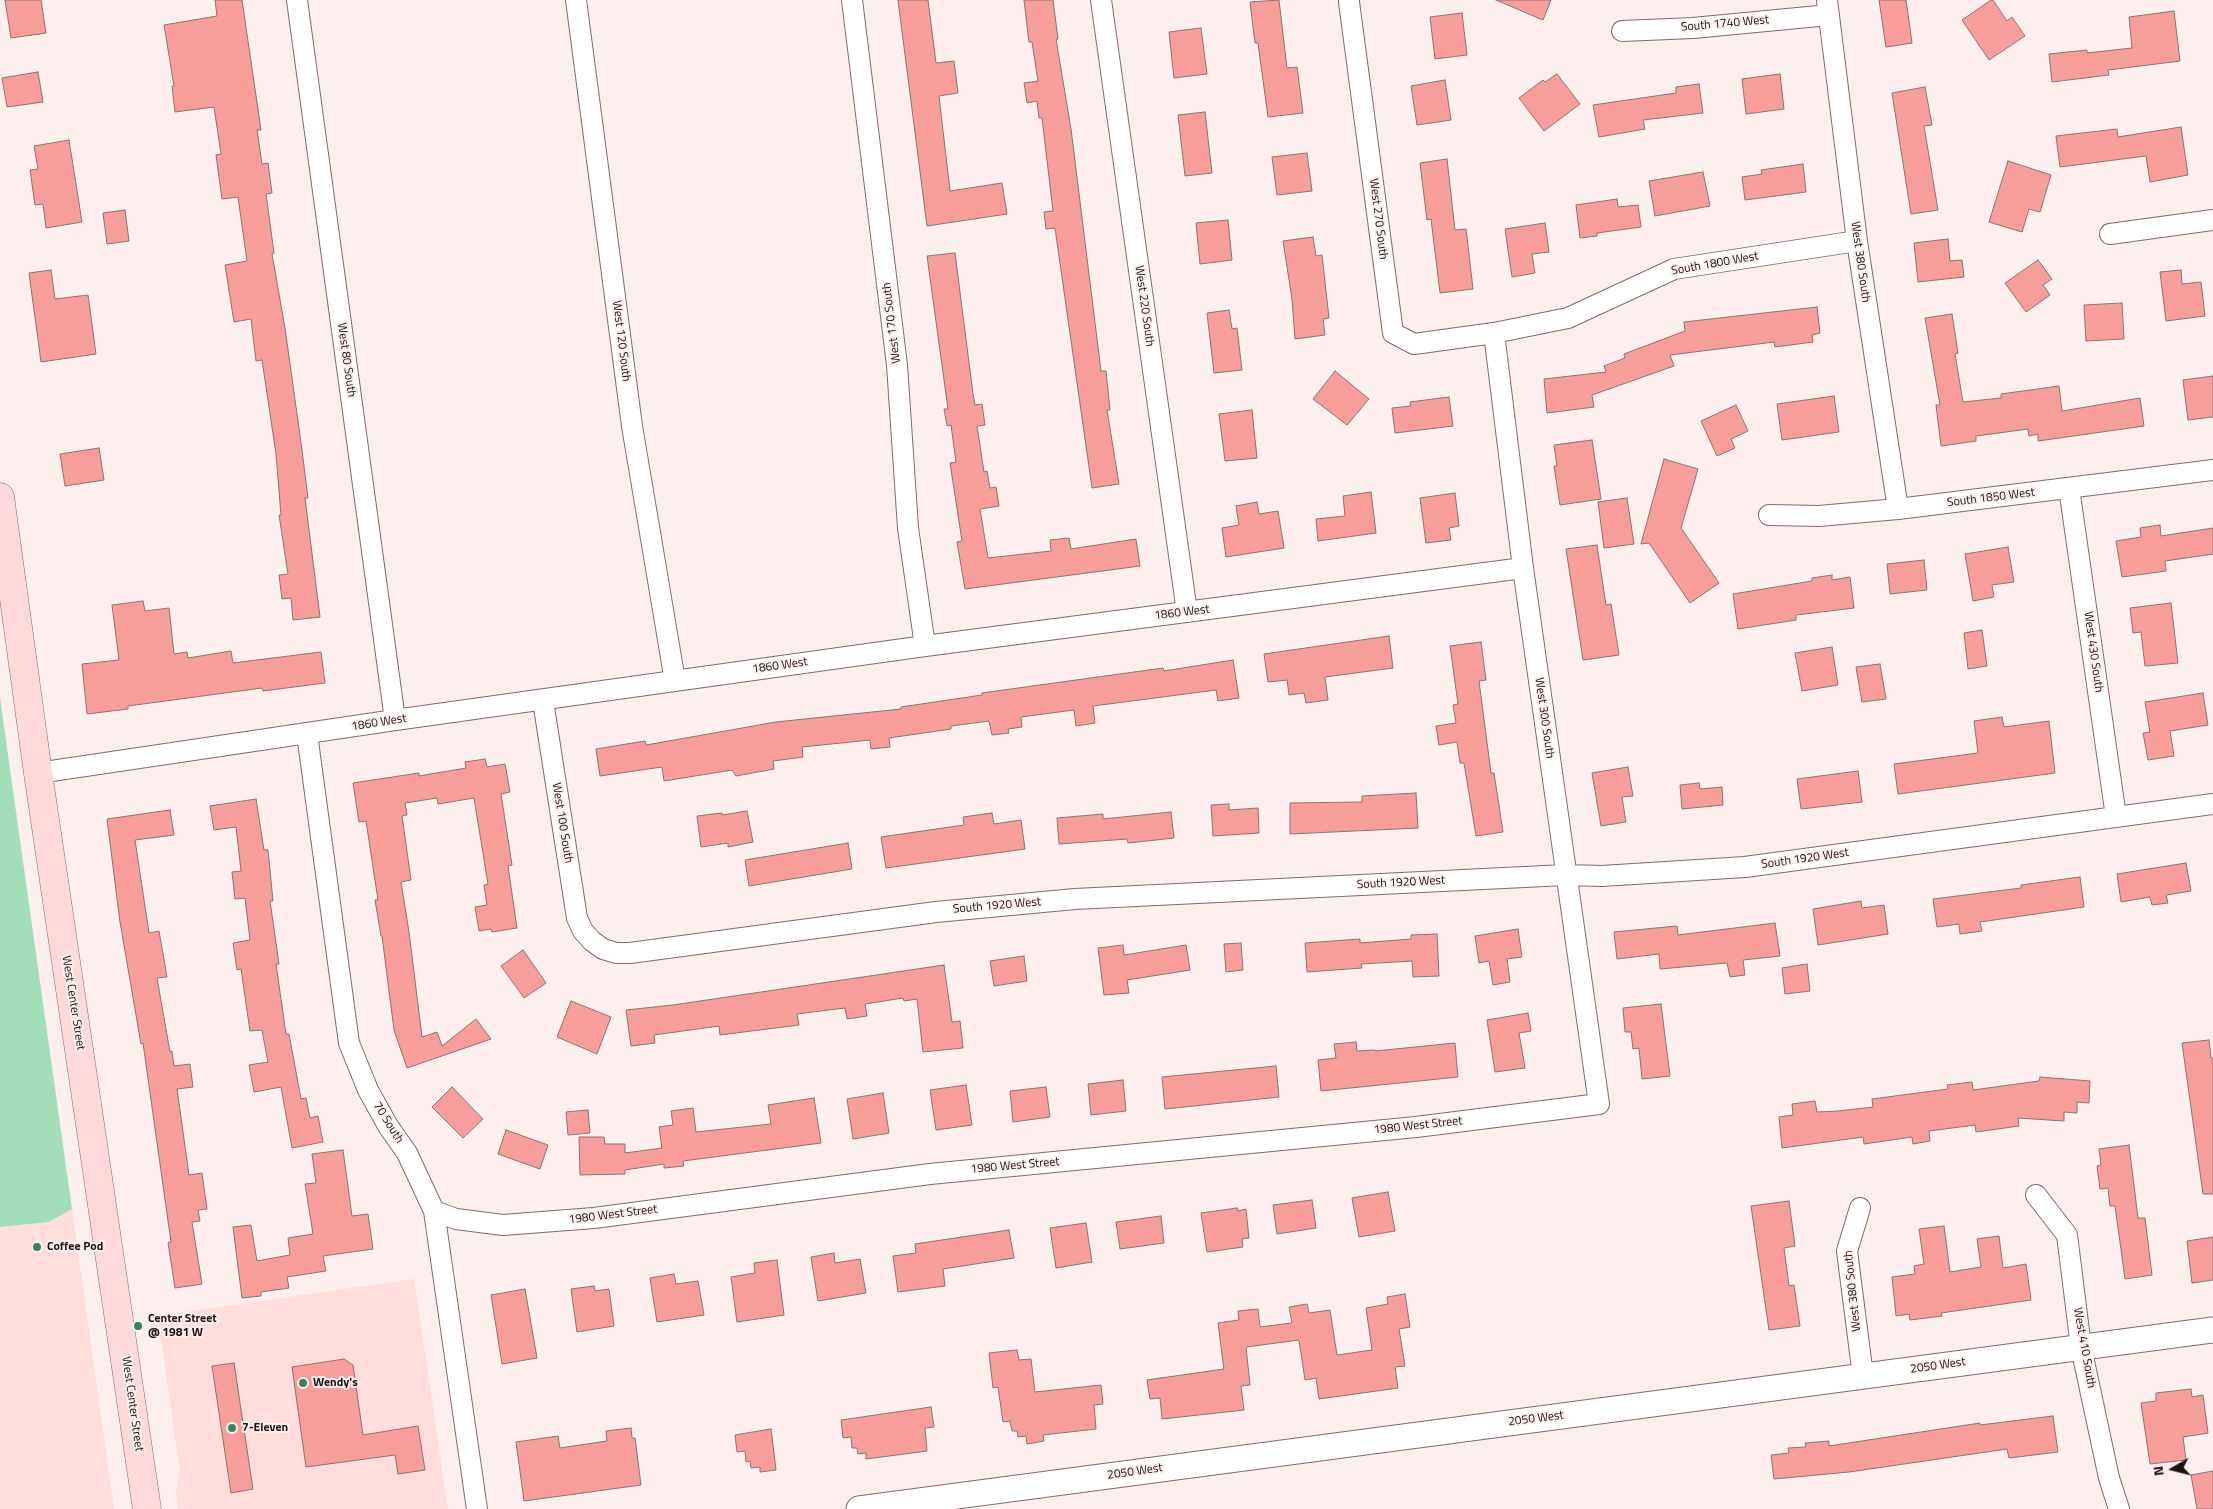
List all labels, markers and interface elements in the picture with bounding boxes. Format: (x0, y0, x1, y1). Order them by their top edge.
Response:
street label: South 1740 West (1680, 13, 1770, 35)
street label: West 270 South (1366, 178, 1390, 260)
street label: West 380 South (1847, 221, 1873, 303)
street label: South 1800 West (1670, 249, 1760, 279)
street label: West 220 South (1131, 265, 1157, 347)
street label: West 170 South (880, 282, 904, 364)
street label: West 120 South (609, 300, 633, 382)
street label: West 80 South (334, 322, 358, 398)
street label: South 1850 West (1946, 485, 2036, 511)
street label: 1860 West (1153, 602, 1211, 624)
street label: West 430 South (2080, 611, 2106, 693)
street label: 1860 West (751, 655, 809, 677)
street label: West 300 South (1531, 677, 1557, 759)
street label: 1860 West (350, 712, 408, 734)
street label: West 100 South (549, 782, 575, 864)
street label: South 1920 West (1760, 846, 1850, 872)
street label: South 1920 West (1357, 873, 1445, 893)
street label: South 1920 West (952, 895, 1042, 917)
street label: West Center Street (58, 955, 88, 1051)
street label: 70 South (370, 1100, 406, 1146)
street label: 1980 West Street (1373, 1114, 1463, 1138)
street label: 1980 West Street (970, 1155, 1060, 1177)
street label: 1980 West Street (568, 1202, 658, 1228)
place label: Coffee Pod (47, 1240, 103, 1254)
marker: Coffee Pod (31, 1241, 43, 1253)
street label: West 380 South (1842, 1250, 1864, 1332)
street label: West 410 South (2070, 1307, 2098, 1389)
place label: Center Street @ 1981 W (148, 1312, 217, 1340)
marker: Center Street @ 1981 W (132, 1320, 144, 1332)
street label: 2050 West (1909, 1355, 1967, 1377)
street label: West Center Street (118, 1356, 146, 1452)
place label: Wendy's (313, 1376, 358, 1390)
marker: Wendy's (297, 1377, 309, 1389)
street label: 2050 West (1507, 1408, 1565, 1430)
place label: 7-Eleven (242, 1421, 288, 1435)
marker: 7-Eleven (226, 1422, 238, 1434)
north arrow (2148, 1444, 2198, 1494)
street label: 2050 West (1106, 1461, 1164, 1483)
text: N (2147, 1465, 2169, 1477)

